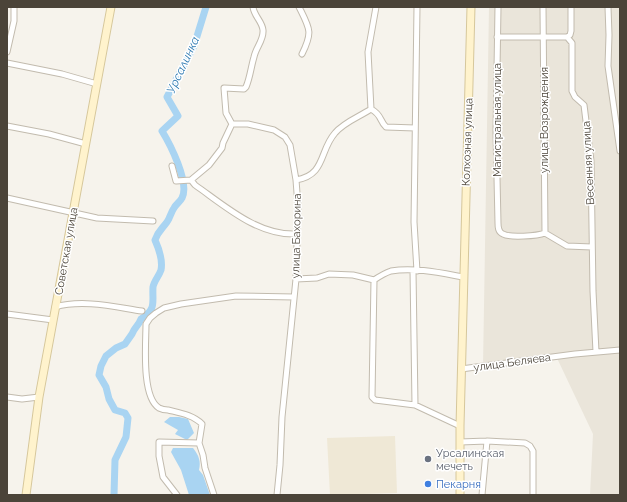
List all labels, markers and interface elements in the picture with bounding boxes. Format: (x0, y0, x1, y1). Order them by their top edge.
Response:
water label: Урсалинка (164, 34, 202, 96)
street label: Магистральная улица (491, 63, 504, 177)
street label: улица Возрождения (538, 67, 551, 173)
street label: Колхозная улица (459, 98, 476, 186)
street label: Весенняя улица (580, 121, 597, 205)
street label: улица Бахорина (289, 193, 304, 279)
street label: Советская улица (52, 206, 81, 296)
street label: улица Беляева (473, 351, 552, 374)
place label: Урсалинская мечеть (436, 447, 504, 473)
marker: Урсалинская мечеть (423, 454, 433, 464)
place label: Пекарня (436, 478, 481, 491)
marker: Пекарня (423, 479, 433, 489)

